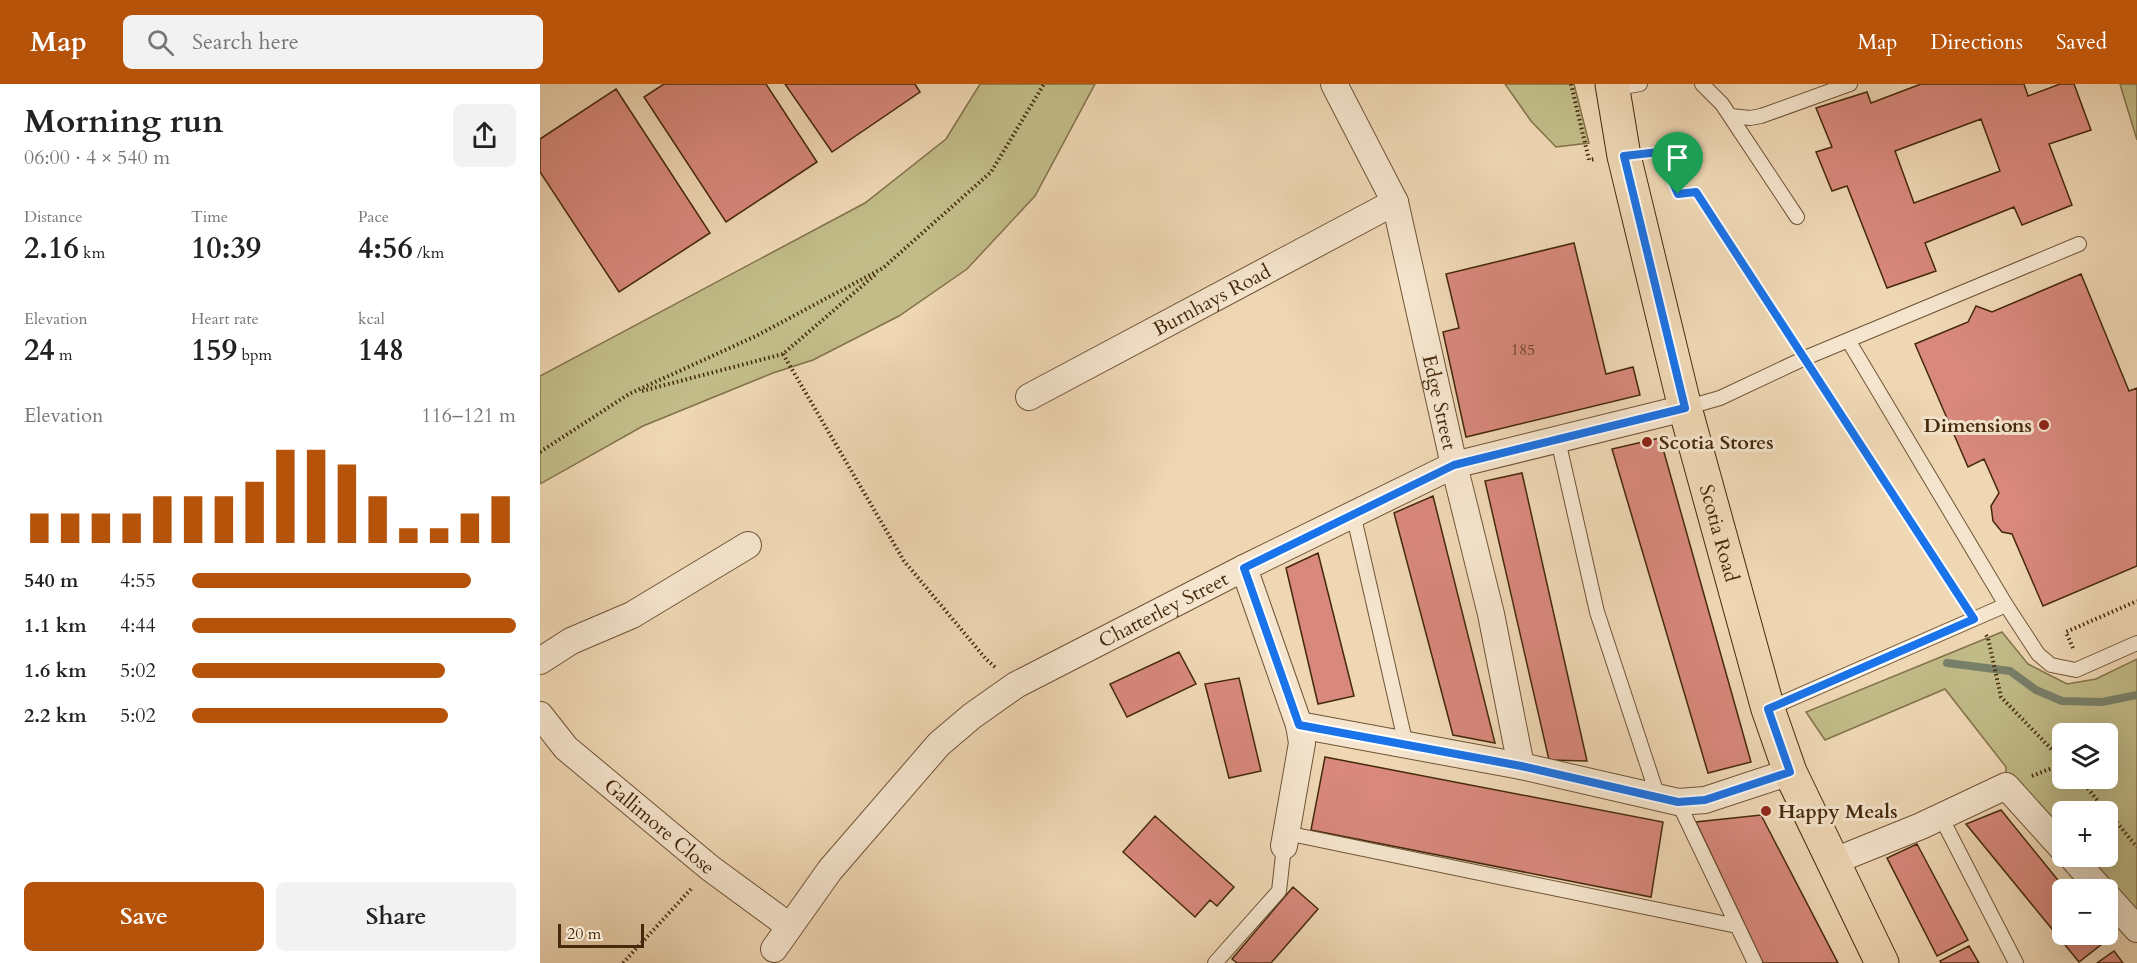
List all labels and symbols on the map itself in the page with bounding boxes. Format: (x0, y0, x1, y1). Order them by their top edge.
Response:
pin (1652, 132, 1703, 194)
street label: Burnhays Road (1148, 257, 1275, 342)
house number: 185 (1511, 339, 1535, 361)
street label: Edge Street (1416, 352, 1464, 453)
place label: Dimensions (1924, 412, 2032, 439)
marker: Dimensions (2037, 418, 2051, 432)
place label: Scotia Stores (1659, 429, 1774, 456)
marker: Scotia Stores (1640, 435, 1654, 449)
street label: Scotia Road (1693, 481, 1746, 585)
street label: Chatterley Street (1094, 565, 1233, 654)
street label: Gallimore Close (599, 772, 721, 880)
place label: Happy Meals (1778, 798, 1898, 825)
marker: Happy Meals (1759, 804, 1773, 818)
scale bar (558, 921, 644, 948)

